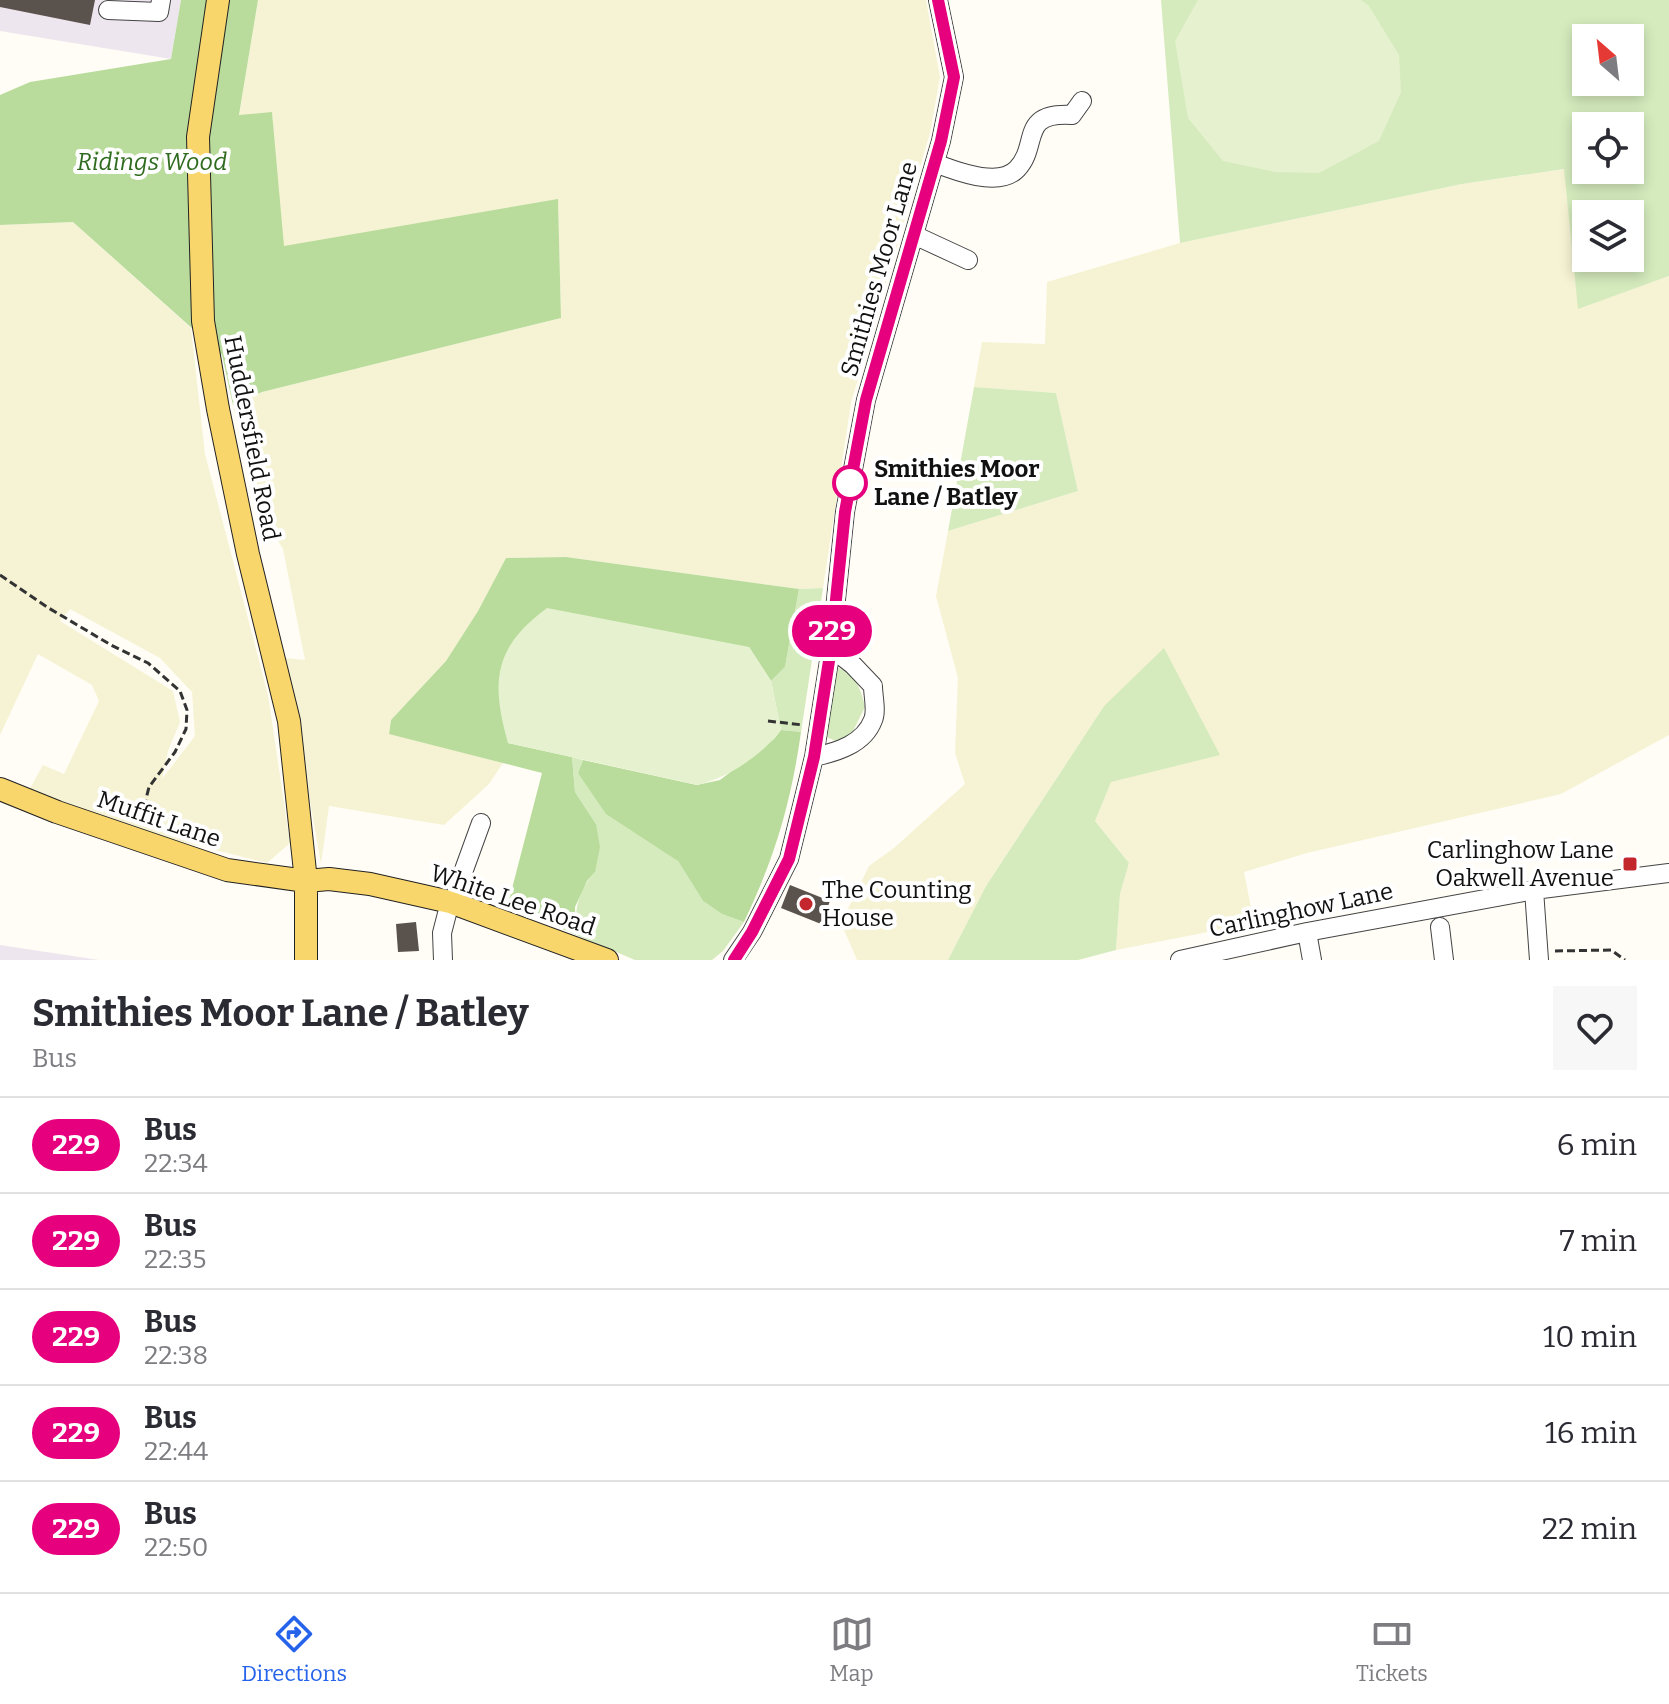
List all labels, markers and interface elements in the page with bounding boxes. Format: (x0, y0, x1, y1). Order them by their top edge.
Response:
north arrow (1572, 24, 1644, 96)
map controls (1572, 24, 1644, 272)
button: locate (1572, 112, 1644, 184)
park label: Ridings Wood (77, 148, 227, 176)
street label: Smithies Moor Lane (835, 158, 923, 380)
button: layers (1572, 200, 1644, 272)
street label: Huddersfield Road (218, 333, 286, 543)
place label: Smithies Moor Lane / Batley (874, 455, 1040, 511)
marker: Smithies Moor Lane / Batley (833, 466, 867, 500)
line badge: 229 (786, 605, 878, 657)
text: 229 (808, 614, 856, 647)
street label: Muffit Lane (94, 785, 224, 853)
place label: Carlinghow Lane Oakwell Avenue (1427, 836, 1614, 892)
marker: Carlinghow Lane Oakwell Avenue (1621, 855, 1639, 873)
street label: White Lee Road (427, 859, 599, 941)
place label: The Counting House (822, 876, 972, 932)
street label: Carlinghow Lane (1206, 877, 1396, 943)
marker: The Counting House (797, 895, 815, 913)
button: heart (1553, 986, 1637, 1070)
text: Smithies Moor Lane / Batley (32, 990, 529, 1036)
text: Bus (32, 1043, 77, 1074)
text: Bus (144, 1112, 197, 1148)
text: 6 min (1557, 1127, 1637, 1163)
text: 229 (52, 1128, 100, 1161)
text: 22:34 (144, 1148, 208, 1179)
text: Bus (144, 1208, 197, 1244)
text: 7 min (1559, 1223, 1637, 1259)
text: 229 (52, 1224, 100, 1257)
text: 22:35 (144, 1244, 206, 1275)
text: Bus (144, 1304, 197, 1340)
text: 10 min (1543, 1319, 1637, 1355)
text: 229 (52, 1320, 100, 1353)
text: 22:38 (144, 1340, 208, 1371)
text: Bus (144, 1400, 197, 1436)
text: 16 min (1545, 1415, 1637, 1451)
text: 229 (52, 1416, 100, 1449)
text: 22:44 (144, 1436, 208, 1467)
text: Bus (144, 1496, 197, 1532)
text: 22 min (1542, 1511, 1637, 1547)
text: 229 (52, 1512, 100, 1545)
text: 22:50 (144, 1532, 208, 1563)
tab: Directions (241, 1612, 347, 1687)
tab: Map (829, 1612, 874, 1687)
tab: Tickets (1356, 1612, 1428, 1687)

